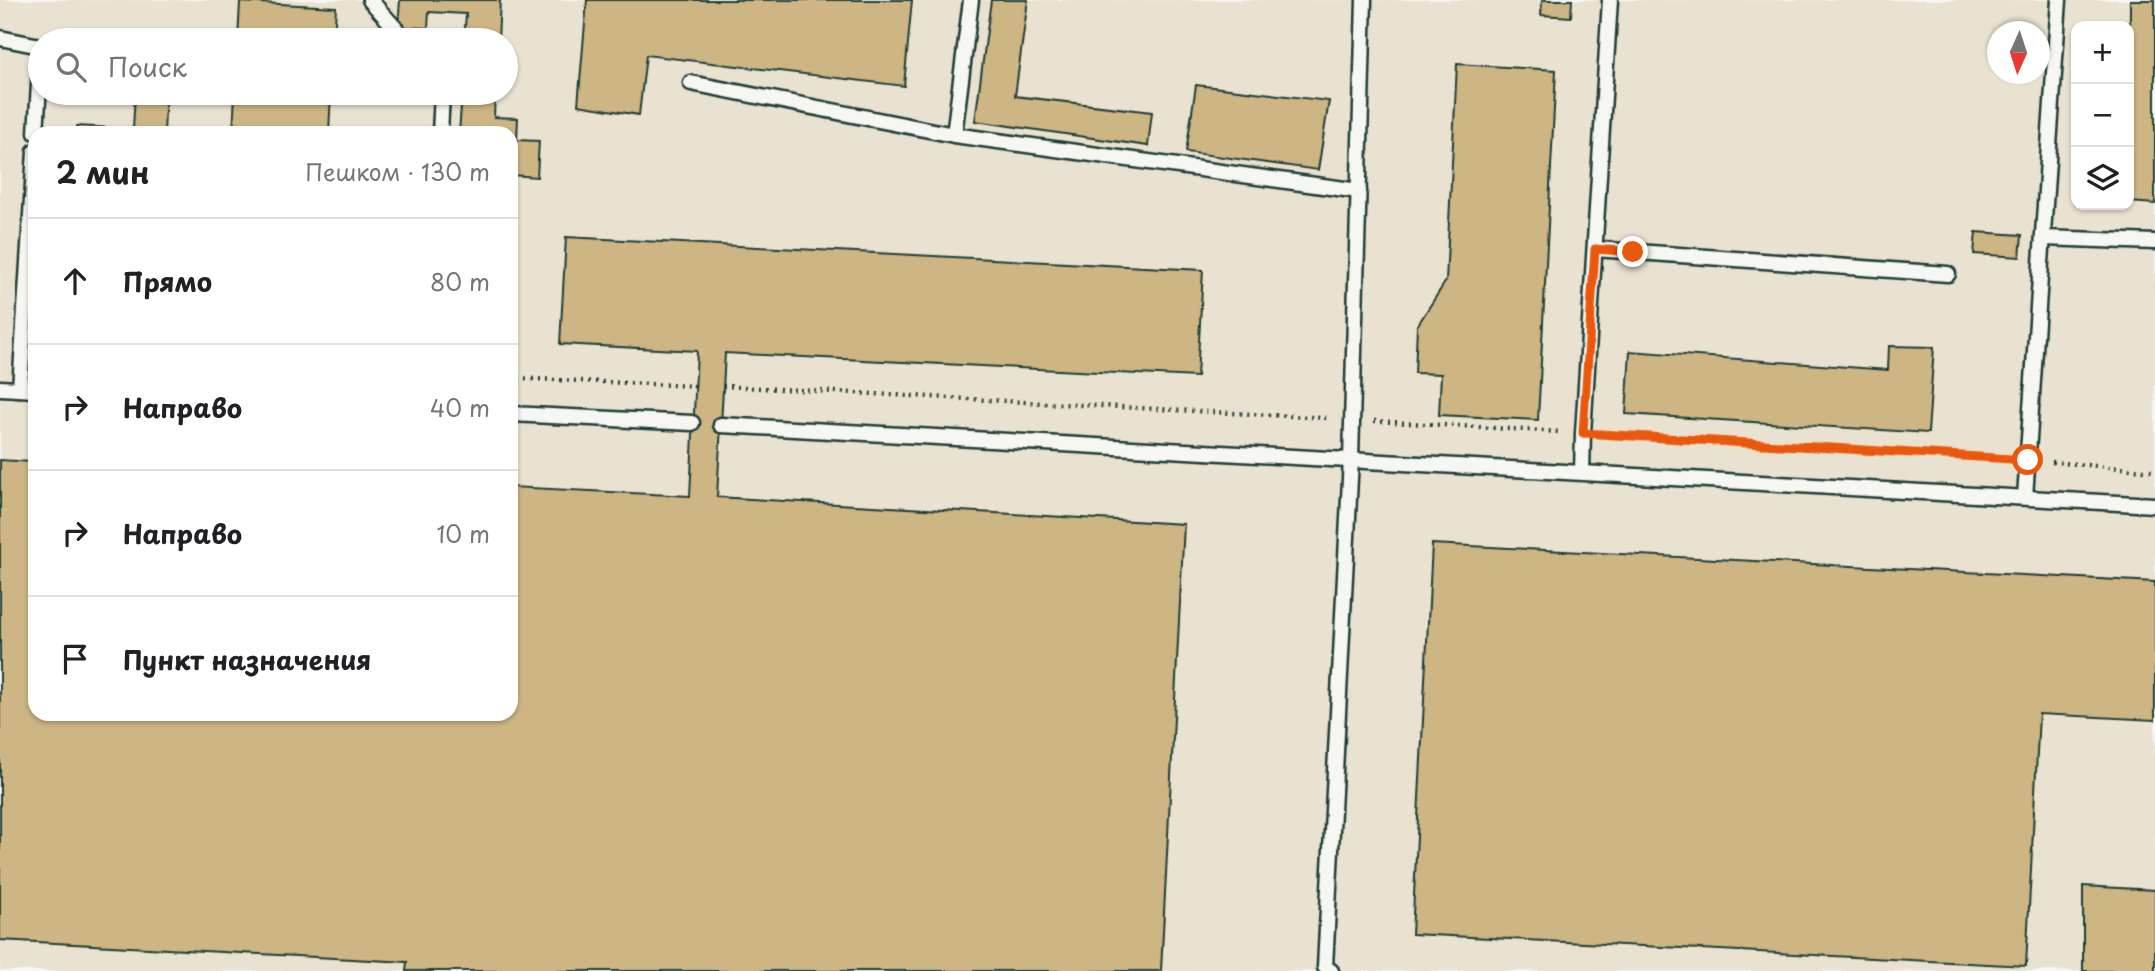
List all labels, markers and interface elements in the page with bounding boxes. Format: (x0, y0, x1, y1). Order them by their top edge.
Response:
north arrow (1987, 21, 2050, 84)
map controls (2071, 21, 2134, 210)
button: + (2071, 21, 2134, 84)
search box (28, 28, 518, 105)
text: Поиск (108, 47, 187, 86)
icon: search (52, 48, 90, 86)
button: − (2071, 84, 2134, 147)
button: layers (2071, 147, 2134, 210)
text: 2 мин (56, 149, 150, 194)
text: Пешком · 130 m (305, 154, 490, 189)
route end (1617, 236, 1648, 267)
icon: ahead (56, 262, 94, 300)
text: Прямо (123, 262, 212, 301)
text: 80 m (430, 264, 490, 299)
icon: right (56, 388, 94, 426)
text: Направо (123, 388, 242, 427)
text: 40 m (430, 390, 490, 425)
route start (2012, 444, 2043, 475)
icon: right (56, 514, 94, 552)
text: Направо (123, 514, 242, 553)
text: 10 m (436, 516, 490, 551)
icon: arrive (56, 640, 94, 678)
text: Пункт назначения (123, 640, 371, 679)

